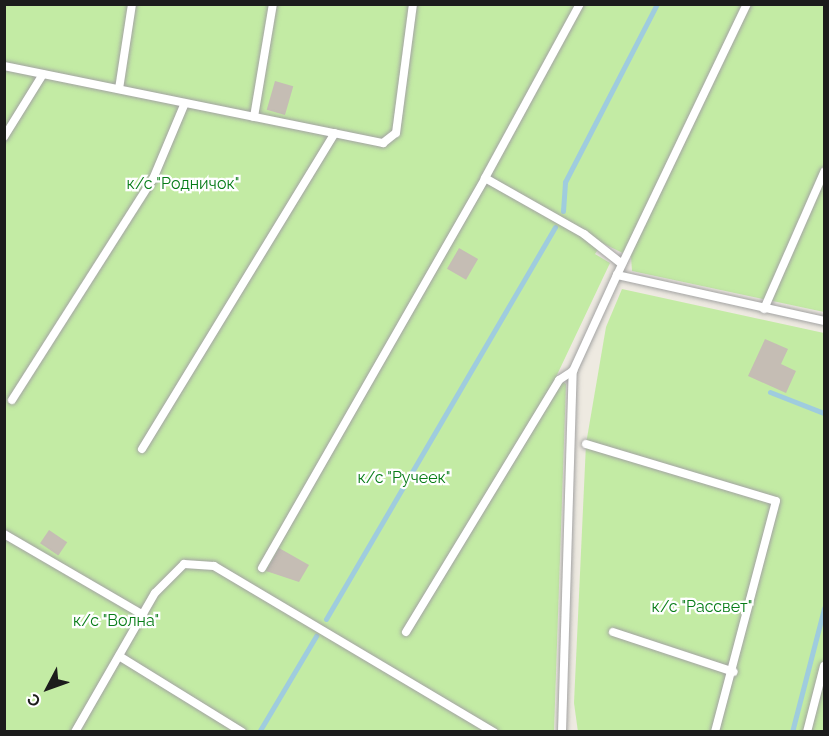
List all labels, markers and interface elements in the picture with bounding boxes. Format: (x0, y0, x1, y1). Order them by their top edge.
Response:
park label: к/с "Родничок" (126, 174, 240, 194)
park label: к/с "Ручеек" (357, 468, 451, 488)
park label: к/с "Рассвет" (651, 597, 753, 617)
park label: к/с "Волна" (73, 611, 159, 631)
north arrow (18, 658, 78, 718)
text: С (23, 690, 45, 711)

